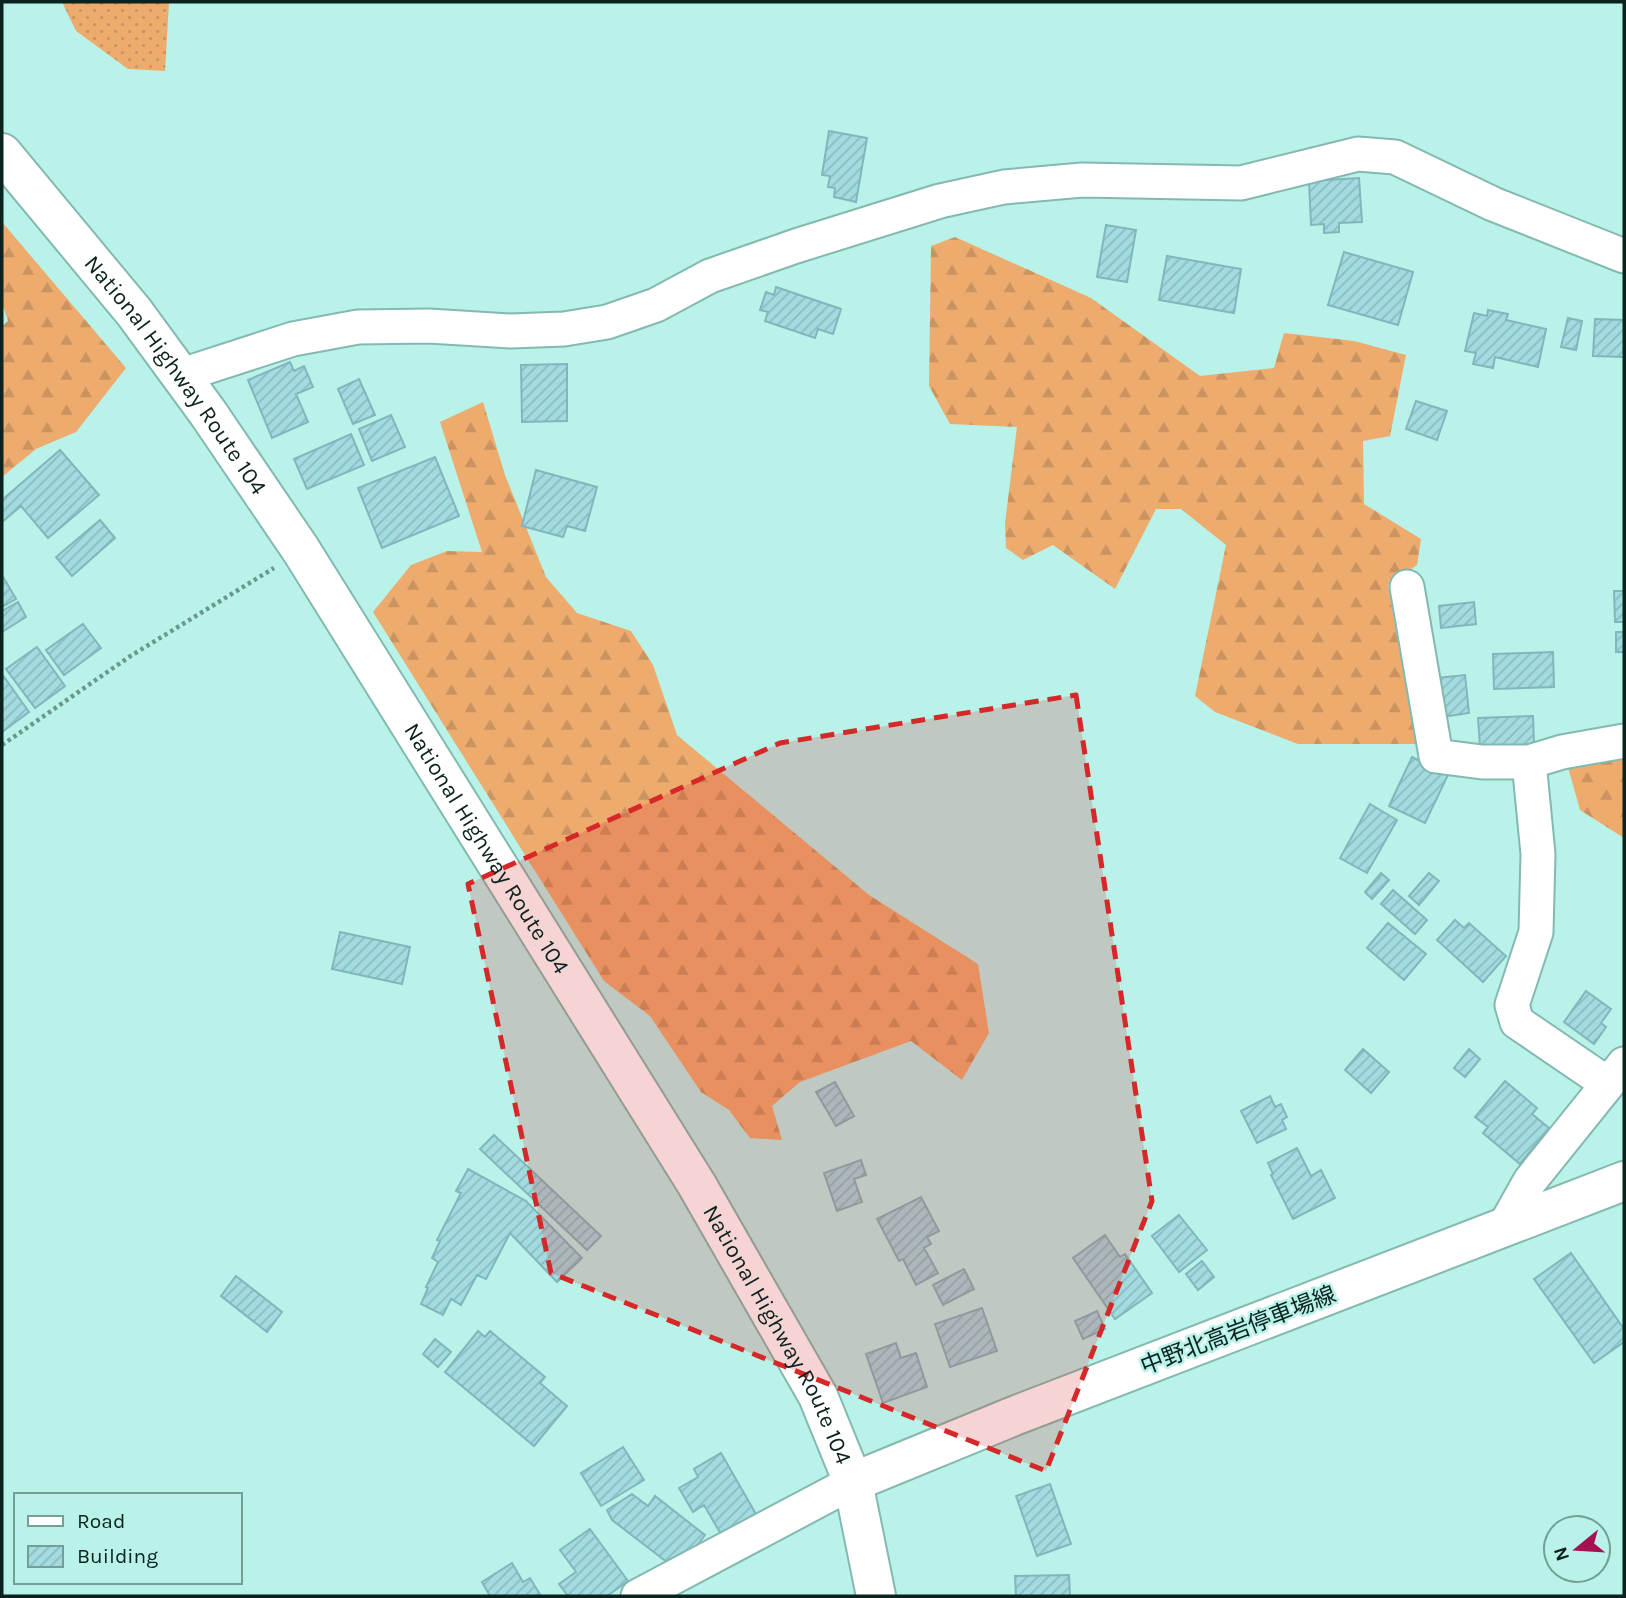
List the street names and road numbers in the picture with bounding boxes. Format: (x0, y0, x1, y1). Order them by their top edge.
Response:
street label: National Highway Route 104 (79, 250, 272, 500)
street label: National Highway Route 104 (398, 718, 575, 979)
street label: National Highway Route 104 (697, 1200, 857, 1468)
street label: 中野北高岩停車場線 (1137, 1281, 1340, 1380)

